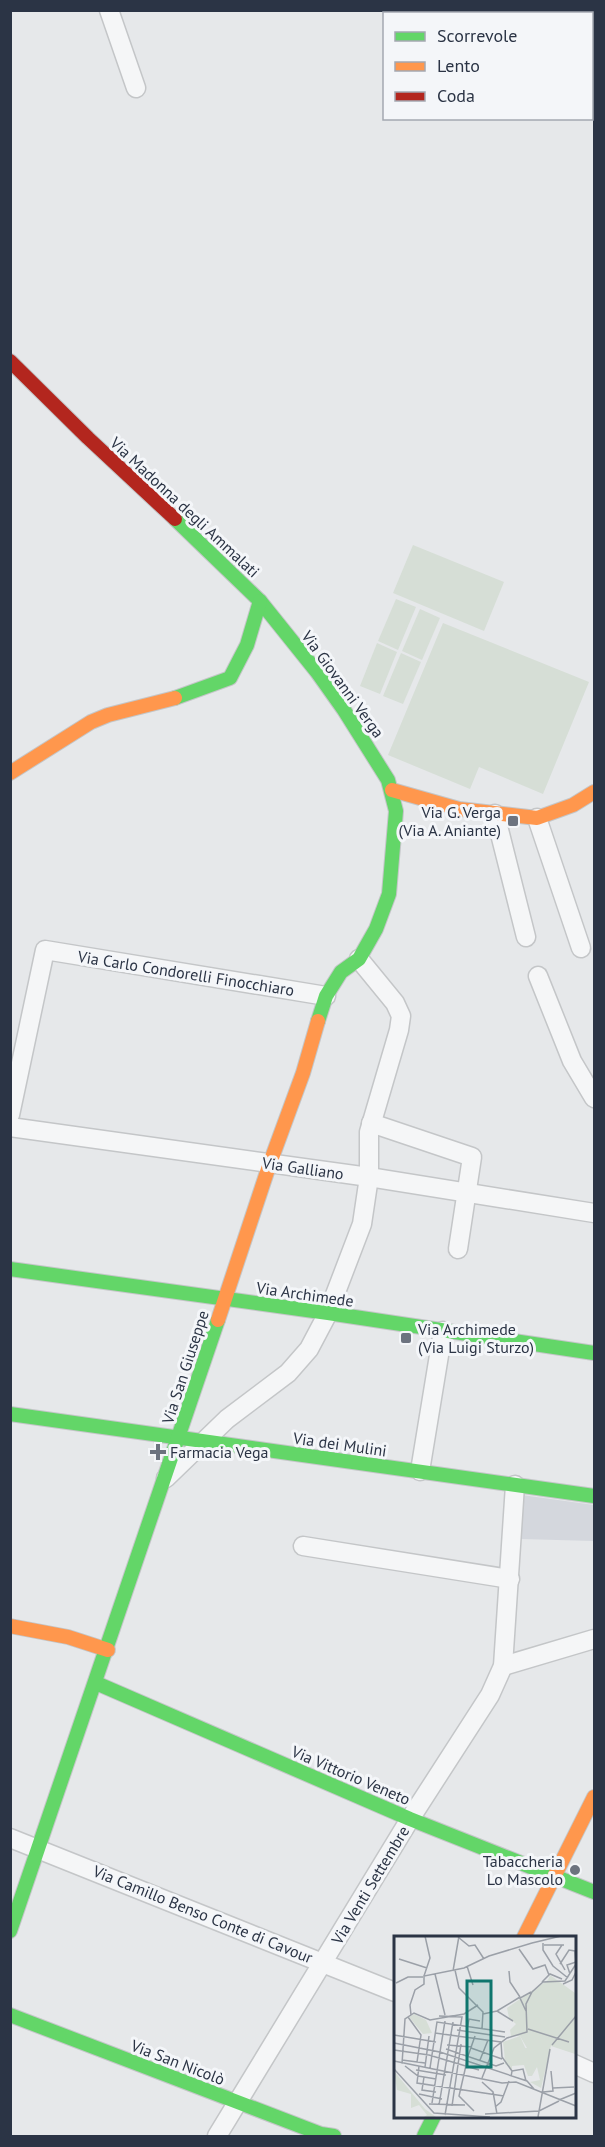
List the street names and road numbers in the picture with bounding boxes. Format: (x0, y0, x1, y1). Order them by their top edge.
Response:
street label: Via Madonna degli Ammalati (106, 432, 264, 581)
street label: Via Giovanni Verga (297, 626, 389, 741)
street label: Via Carlo Condorelli Finocchiaro (75, 946, 296, 1000)
street label: Via Galliano (260, 1152, 345, 1184)
street label: Via Archimede (254, 1277, 355, 1311)
street label: Via San Giuseppe (157, 1308, 213, 1427)
street label: Via dei Mulini (291, 1427, 388, 1460)
street label: Via Vittorio Veneto (288, 1741, 413, 1809)
street label: Via Venti Settembre (326, 1822, 413, 1949)
street label: Via Camillo Benso Conte di Cavour (89, 1860, 316, 1968)
street label: Via San Nicolò (127, 2035, 228, 2089)

